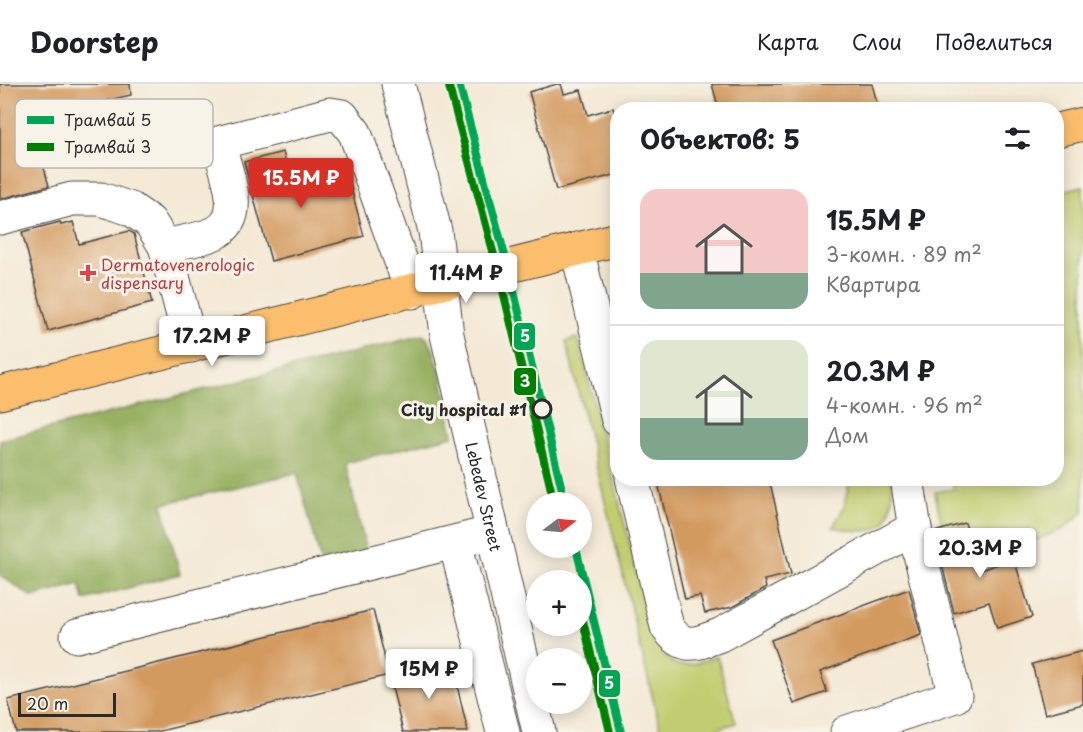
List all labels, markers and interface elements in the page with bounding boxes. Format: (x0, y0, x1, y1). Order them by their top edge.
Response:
text: Doorstep (30, 20, 159, 63)
text: Карта (757, 25, 819, 57)
text: Слои (852, 25, 902, 57)
text: Поделиться (935, 25, 1053, 57)
legend (15, 99, 213, 168)
text: Трамвай 5 (64, 107, 151, 131)
text: Объектов: 5 (640, 119, 800, 158)
icon: filters (1001, 122, 1034, 155)
text: Трамвай 3 (64, 134, 151, 158)
pin: 15.5M ₽ (246, 158, 356, 209)
text: 15.5M ₽ (263, 162, 339, 192)
text: 15.5M ₽ (826, 200, 926, 239)
icon: home (688, 213, 760, 285)
text: 3-комн. · 89 m² (826, 239, 982, 269)
place label: Dermatovenerologic dispensary (101, 252, 255, 294)
pin: 11.4M ₽ (411, 253, 521, 304)
text: 11.4M ₽ (429, 257, 503, 287)
marker: Dermatovenerologic dispensary (79, 264, 97, 282)
text: Квартира (826, 269, 920, 299)
pin: 17.2M ₽ (157, 316, 267, 367)
text: 17.2M ₽ (173, 320, 251, 350)
line badge: 5 (513, 322, 536, 351)
text: 5 (520, 323, 530, 347)
text: 20.3M ₽ (826, 351, 935, 390)
icon: home (688, 364, 760, 436)
line badge: 3 (513, 367, 537, 396)
text: 3 (520, 368, 530, 392)
text: 4-комн. · 96 m² (826, 390, 983, 420)
place label: City hospital #1 (401, 397, 527, 421)
marker: City hospital #1 (532, 399, 552, 419)
text: Дом (826, 420, 869, 450)
street label: Lebedev Street (460, 440, 509, 554)
north arrow (526, 492, 592, 558)
map controls (526, 492, 592, 714)
pin: 20.3M ₽ (925, 528, 1035, 579)
text: 20.3M ₽ (938, 532, 1022, 562)
button: + (526, 570, 592, 636)
button: − (526, 648, 592, 714)
pin: 15M ₽ (387, 649, 471, 700)
text: 15M ₽ (400, 653, 458, 683)
line badge: 5 (598, 669, 621, 698)
text: 5 (604, 670, 614, 694)
scale bar (18, 690, 116, 718)
text: 20 m (27, 691, 68, 715)

